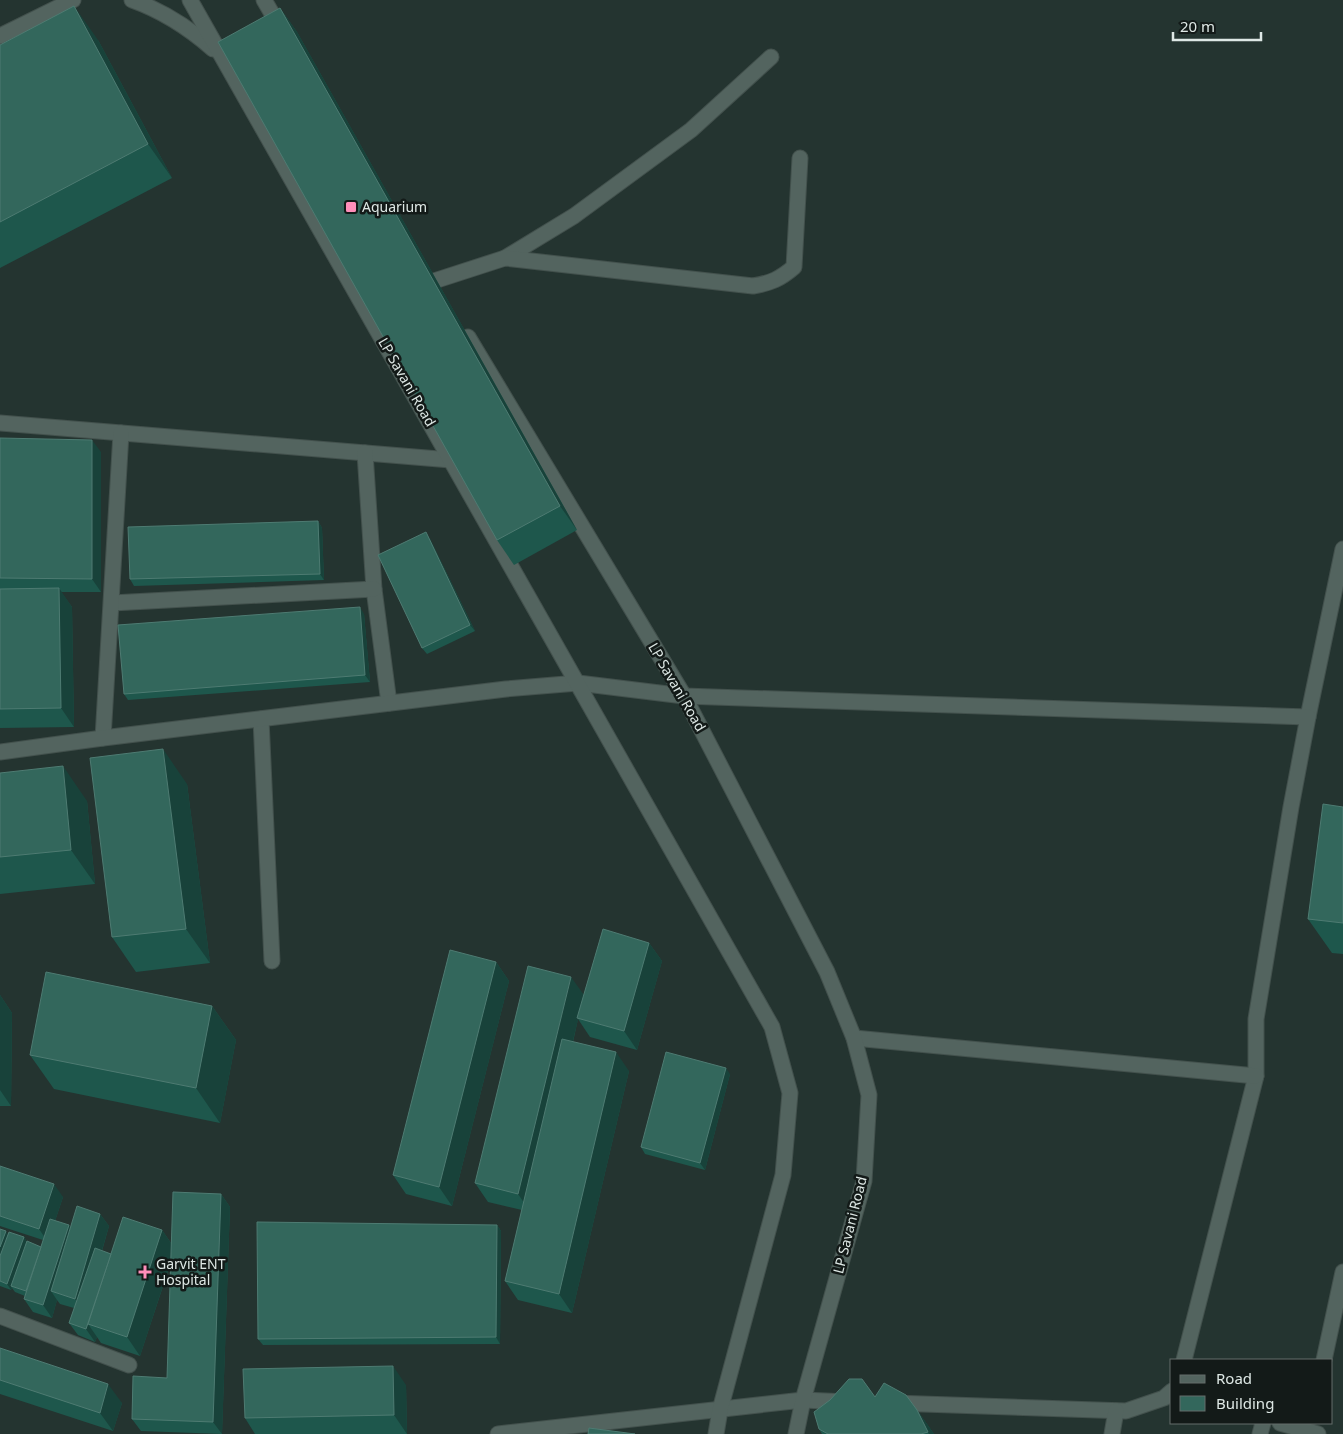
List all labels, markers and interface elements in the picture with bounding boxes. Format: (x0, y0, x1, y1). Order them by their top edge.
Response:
scale bar (1173, 10, 1260, 42)
text: 20 m (1180, 16, 1215, 36)
place label: Aquarium (362, 197, 427, 216)
marker: Aquarium (344, 200, 358, 214)
street label: LP Savani Road (374, 334, 441, 430)
street label: LP Savani Road (644, 639, 711, 735)
street label: LP Savani Road (828, 1174, 871, 1275)
place label: Garvit ENT Hospital (156, 1254, 226, 1289)
marker: Garvit ENT Hospital (138, 1265, 152, 1279)
legend (1170, 1359, 1333, 1424)
text: Road (1216, 1368, 1252, 1388)
text: Building (1216, 1393, 1274, 1413)

